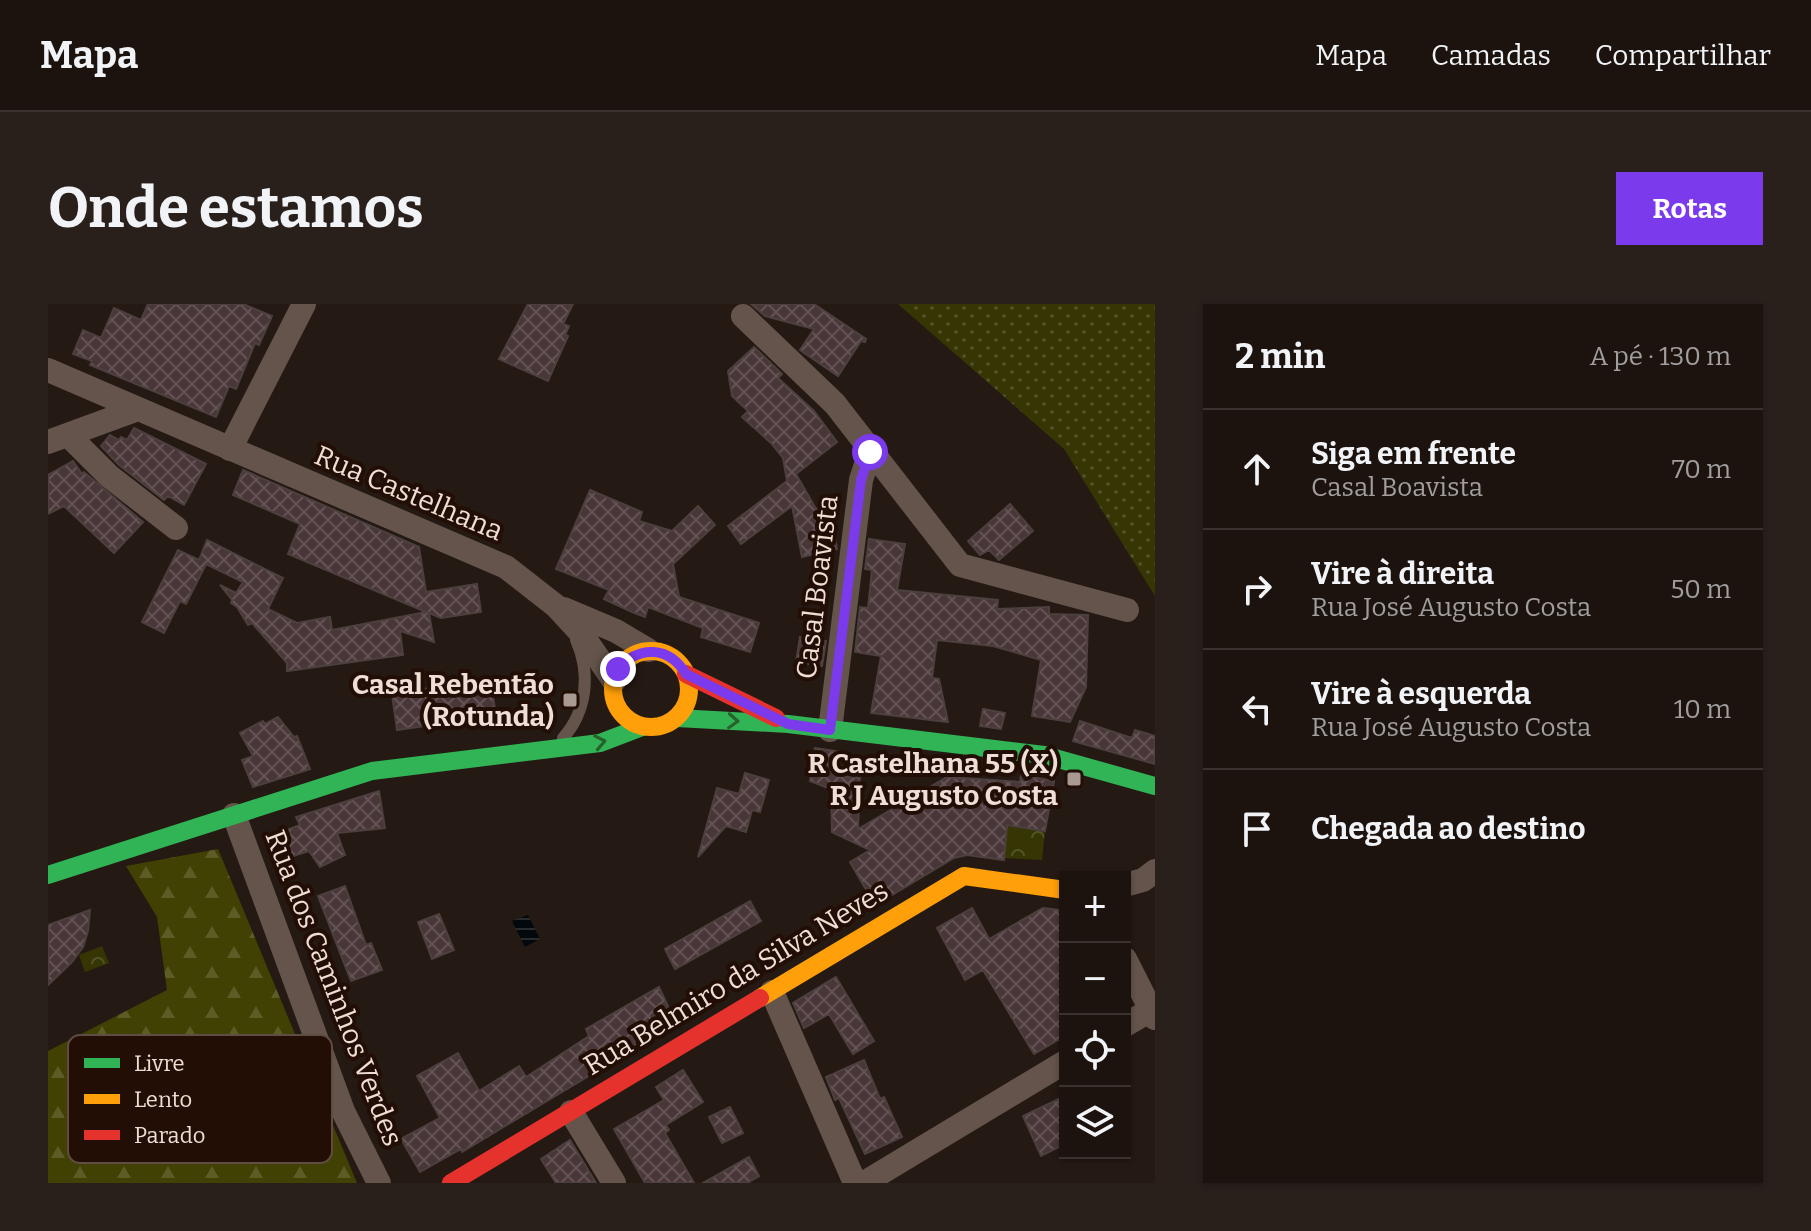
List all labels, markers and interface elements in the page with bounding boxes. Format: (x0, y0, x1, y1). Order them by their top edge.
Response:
text: Mapa (40, 32, 138, 78)
text: Mapa (1315, 39, 1387, 72)
text: Camadas (1431, 39, 1551, 72)
text: Compartilhar (1595, 39, 1771, 72)
button: Rotas (1616, 172, 1763, 245)
text: Onde estamos (48, 175, 424, 242)
text: 2 min (1235, 336, 1325, 377)
text: A pé · 130 m (1590, 341, 1731, 372)
route start (852, 434, 888, 470)
text: Siga em frente (1311, 436, 1516, 472)
street label: Rua Castelhana (310, 438, 508, 548)
icon: ahead (1235, 447, 1279, 491)
text: 70 m (1672, 454, 1731, 485)
text: Casal Boavista (1311, 472, 1483, 503)
street label: Casal Boavista (789, 493, 845, 681)
text: Vire à direita (1311, 556, 1494, 592)
icon: right (1235, 567, 1279, 611)
text: 50 m (1670, 574, 1731, 605)
text: Rua José Augusto Costa (1311, 592, 1591, 623)
route end (600, 651, 636, 687)
place label: Casal Rebentão (Rotunda) (352, 668, 554, 733)
text: Vire à esquerda (1311, 676, 1531, 712)
icon: left (1235, 687, 1279, 731)
marker: Casal Rebentão (Rotunda) (561, 691, 579, 709)
text: 10 m (1674, 694, 1731, 725)
text: Rua José Augusto Costa (1311, 712, 1591, 743)
one-way arrow (727, 713, 740, 730)
one-way arrow (593, 734, 607, 751)
place label: R Castelhana 55 (X) R J Augusto Costa (807, 747, 1058, 812)
marker: R Castelhana 55 (X) R J Augusto Costa (1065, 770, 1083, 788)
icon: arrive (1235, 807, 1279, 851)
text: Chegada ao destino (1311, 811, 1586, 847)
street label: Rua dos Caminhos Verdes (258, 825, 410, 1151)
map controls (1059, 871, 1131, 1159)
button: + (1059, 871, 1131, 943)
street label: Rua Belmiro da Silva Neves (578, 874, 894, 1082)
button: − (1059, 943, 1131, 1015)
button: locate (1059, 1015, 1131, 1087)
legend (68, 1035, 332, 1163)
text: Livre (134, 1050, 185, 1077)
text: Lento (134, 1086, 192, 1113)
button: layers (1059, 1087, 1131, 1159)
text: Parado (134, 1122, 205, 1149)

